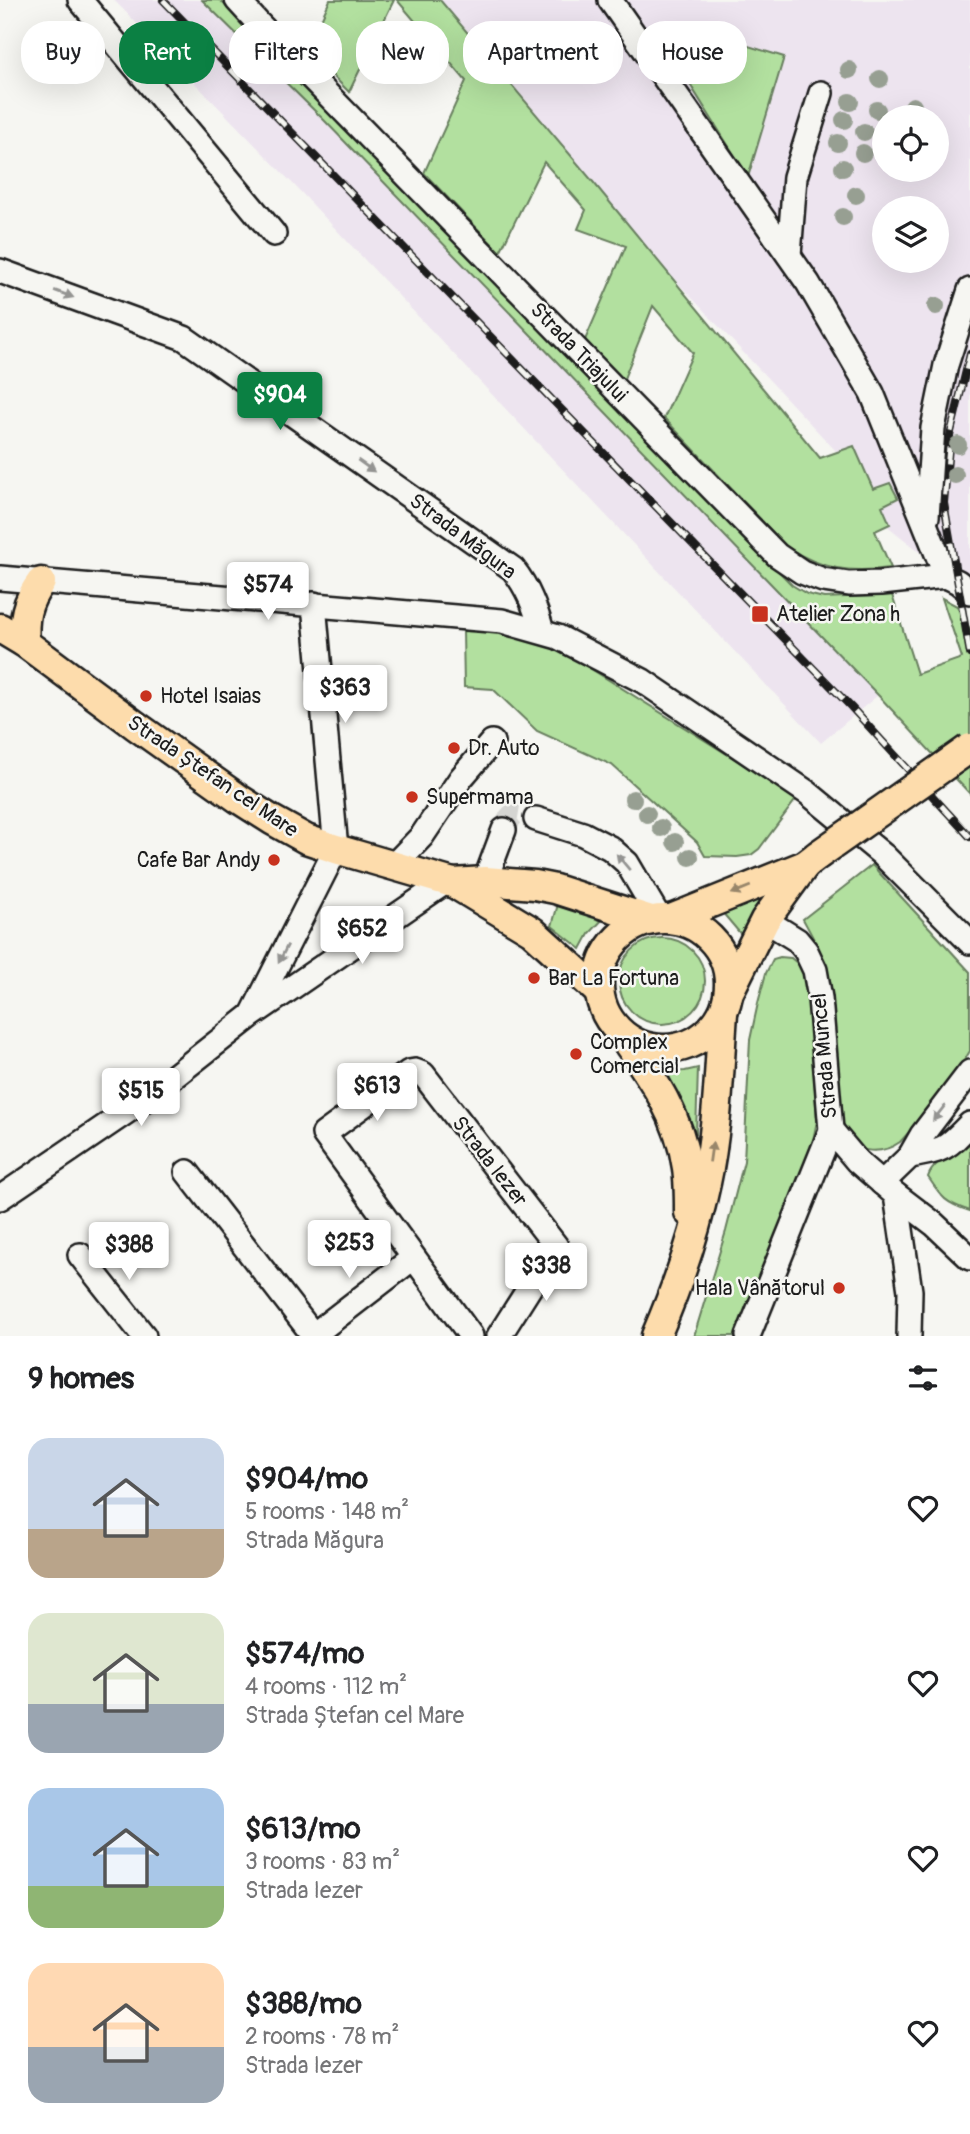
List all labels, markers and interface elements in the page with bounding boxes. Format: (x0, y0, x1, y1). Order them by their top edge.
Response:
chip: Buy (21, 21, 105, 84)
chip: Rent (119, 21, 215, 84)
chip: Filters (229, 21, 342, 84)
chip: New (356, 21, 449, 84)
chip: Apartment (463, 21, 623, 84)
chip: House (637, 21, 747, 84)
map controls (872, 105, 949, 273)
button: locate (872, 105, 949, 182)
button: layers (872, 196, 949, 273)
one-way arrow (54, 289, 75, 300)
street label: Strada Triajului (524, 297, 633, 408)
pin: $904 (239, 372, 321, 432)
text: $904 (253, 380, 307, 409)
one-way arrow (357, 459, 375, 473)
street label: Strada Măgura (404, 487, 522, 585)
pin: $574 (227, 562, 309, 622)
text: $574 (243, 570, 293, 599)
place label: Atelier Zona h (776, 601, 900, 628)
marker: Atelier Zona h (750, 604, 770, 624)
pin: $363 (304, 666, 386, 725)
text: $363 (319, 673, 371, 702)
place label: Hotel Isaias (160, 683, 262, 710)
marker: Hotel Isaias (138, 688, 154, 704)
street label: Strada Ștefan cel Mare (122, 709, 304, 844)
place label: Dr. Auto (468, 735, 540, 762)
marker: Dr. Auto (446, 740, 462, 756)
place label: Supermama (426, 784, 533, 811)
marker: Supermama (404, 789, 420, 805)
place label: Cafe Bar Andy (137, 847, 260, 874)
marker: Cafe Bar Andy (266, 852, 282, 868)
one-way arrow (615, 853, 631, 871)
one-way arrow (731, 885, 752, 896)
pin: $652 (321, 906, 403, 966)
text: $652 (336, 914, 388, 943)
one-way arrow (277, 944, 289, 964)
place label: Bar La Fortuna (548, 965, 679, 992)
marker: Bar La Fortuna (526, 970, 542, 986)
street label: Strada Muncel (806, 992, 843, 1120)
place label: Complex Comercial (590, 1029, 679, 1080)
marker: Complex Comercial (568, 1046, 584, 1062)
pin: $613 (336, 1064, 418, 1123)
pin: $515 (100, 1068, 182, 1128)
text: $613 (353, 1071, 401, 1100)
text: $515 (118, 1076, 164, 1105)
one-way arrow (932, 1104, 946, 1122)
street label: Strada Iezer (446, 1111, 534, 1212)
one-way arrow (706, 1141, 717, 1163)
pin: $253 (308, 1220, 390, 1280)
pin: $388 (88, 1222, 170, 1282)
text: $253 (324, 1228, 374, 1257)
text: $388 (105, 1230, 153, 1259)
pin: $338 (505, 1244, 587, 1303)
text: $338 (521, 1251, 571, 1280)
place label: Hala Vânătorul (695, 1275, 825, 1302)
marker: Hala Vânătorul (831, 1280, 847, 1296)
icon: filters (904, 1359, 942, 1397)
text: 9 homes (28, 1360, 134, 1397)
text: $904/mo (245, 1460, 368, 1497)
icon: home (84, 1466, 168, 1550)
icon: heart (904, 1489, 942, 1527)
text: 5 rooms · 148 m² (245, 1497, 409, 1526)
text: Strada Măgura (245, 1526, 384, 1555)
text: $574/mo (245, 1635, 364, 1672)
icon: home (84, 1641, 168, 1725)
icon: heart (904, 1664, 942, 1702)
text: 4 rooms · 112 m² (245, 1672, 407, 1701)
text: Strada Ștefan cel Mare (245, 1701, 464, 1730)
text: $613/mo (245, 1810, 361, 1847)
icon: home (84, 1816, 168, 1900)
icon: heart (904, 1839, 942, 1877)
text: 3 rooms · 83 m² (245, 1847, 400, 1876)
text: Strada Iezer (245, 1876, 363, 1905)
text: $388/mo (245, 1985, 362, 2022)
icon: home (84, 1991, 168, 2075)
icon: heart (904, 2014, 942, 2052)
text: 2 rooms · 78 m² (245, 2022, 399, 2051)
text: Strada Iezer (245, 2051, 363, 2080)

